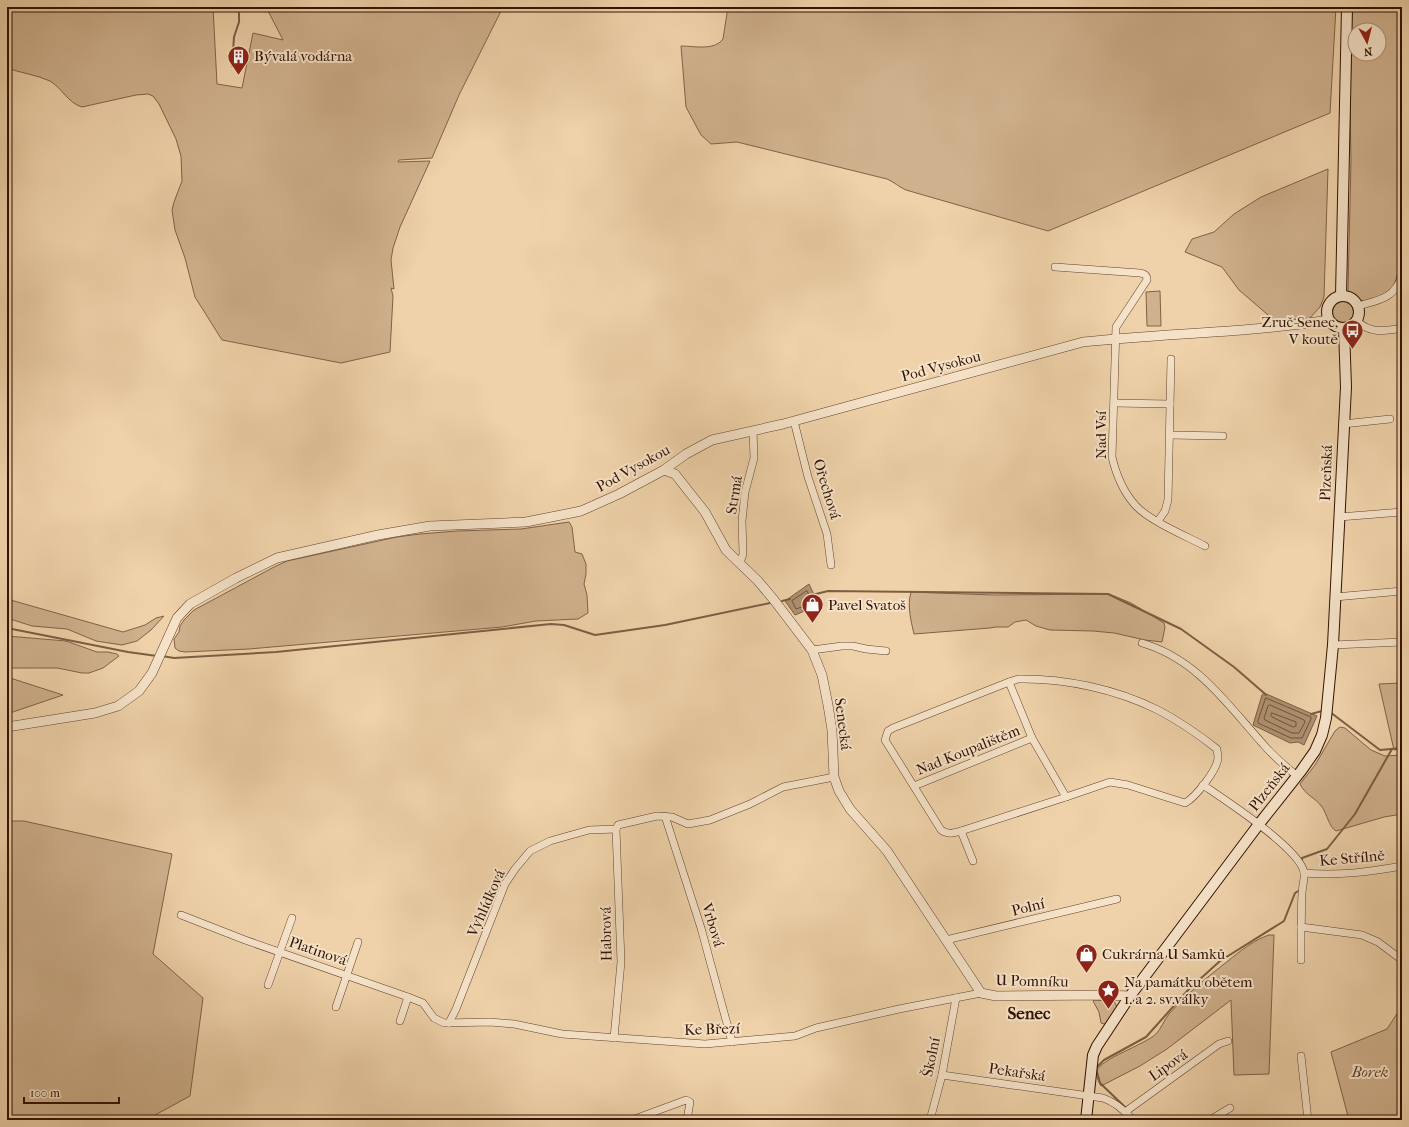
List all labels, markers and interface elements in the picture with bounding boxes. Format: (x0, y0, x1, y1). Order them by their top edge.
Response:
north arrow (1347, 22, 1387, 62)
building icon: Bývalá vodárna (225, 43, 251, 76)
text: N (1363, 44, 1373, 58)
place label: Bývalá vodárna (254, 47, 353, 65)
place label: Zruč-Senec, V koutě (1262, 313, 1339, 348)
bus stop icon: Zruč-Senec, V koutě (1340, 318, 1366, 351)
street label: Pod Vysokou (899, 347, 983, 385)
street label: Nad Vsí (1092, 410, 1110, 459)
street label: Pod Vysokou (593, 440, 674, 496)
street label: Plzeňská (1316, 444, 1336, 501)
street label: Ořechová (809, 457, 845, 522)
street label: Strmá (722, 473, 746, 516)
shop icon: Pavel Svatoš (800, 592, 826, 625)
place label: Pavel Svatoš (828, 596, 906, 614)
street label: Senecká (831, 697, 855, 752)
street label: Nad Koupalištěm (913, 721, 1023, 779)
street label: Plzeňská (1245, 759, 1294, 815)
street label: Ke Střílně (1319, 846, 1386, 870)
street label: Vyhlídková (463, 866, 509, 940)
street label: Polní (1010, 894, 1047, 920)
street label: Vrbová (698, 900, 728, 950)
street label: Habrová (597, 906, 615, 961)
street label: Platinová (287, 933, 350, 970)
shop icon: Cukrárna U Samků (1074, 941, 1100, 974)
place label: Cukrárna U Samků (1102, 945, 1226, 963)
street label: U Pomníku (995, 971, 1069, 991)
place label: Na památku obětem 1. a 2. sv.války (1124, 973, 1253, 1008)
place icon: Na památku obětem 1. a 2. sv.války (1095, 978, 1121, 1011)
district label: Senec (1008, 1003, 1051, 1023)
street label: Ke Březí (684, 1019, 741, 1039)
street label: Školní (918, 1035, 944, 1078)
street label: Lipová (1145, 1045, 1192, 1085)
street label: Pekařská (987, 1059, 1048, 1085)
park label: Borek (1351, 1063, 1389, 1081)
scale bar (24, 1079, 119, 1105)
text: 100 m (30, 1086, 60, 1100)

